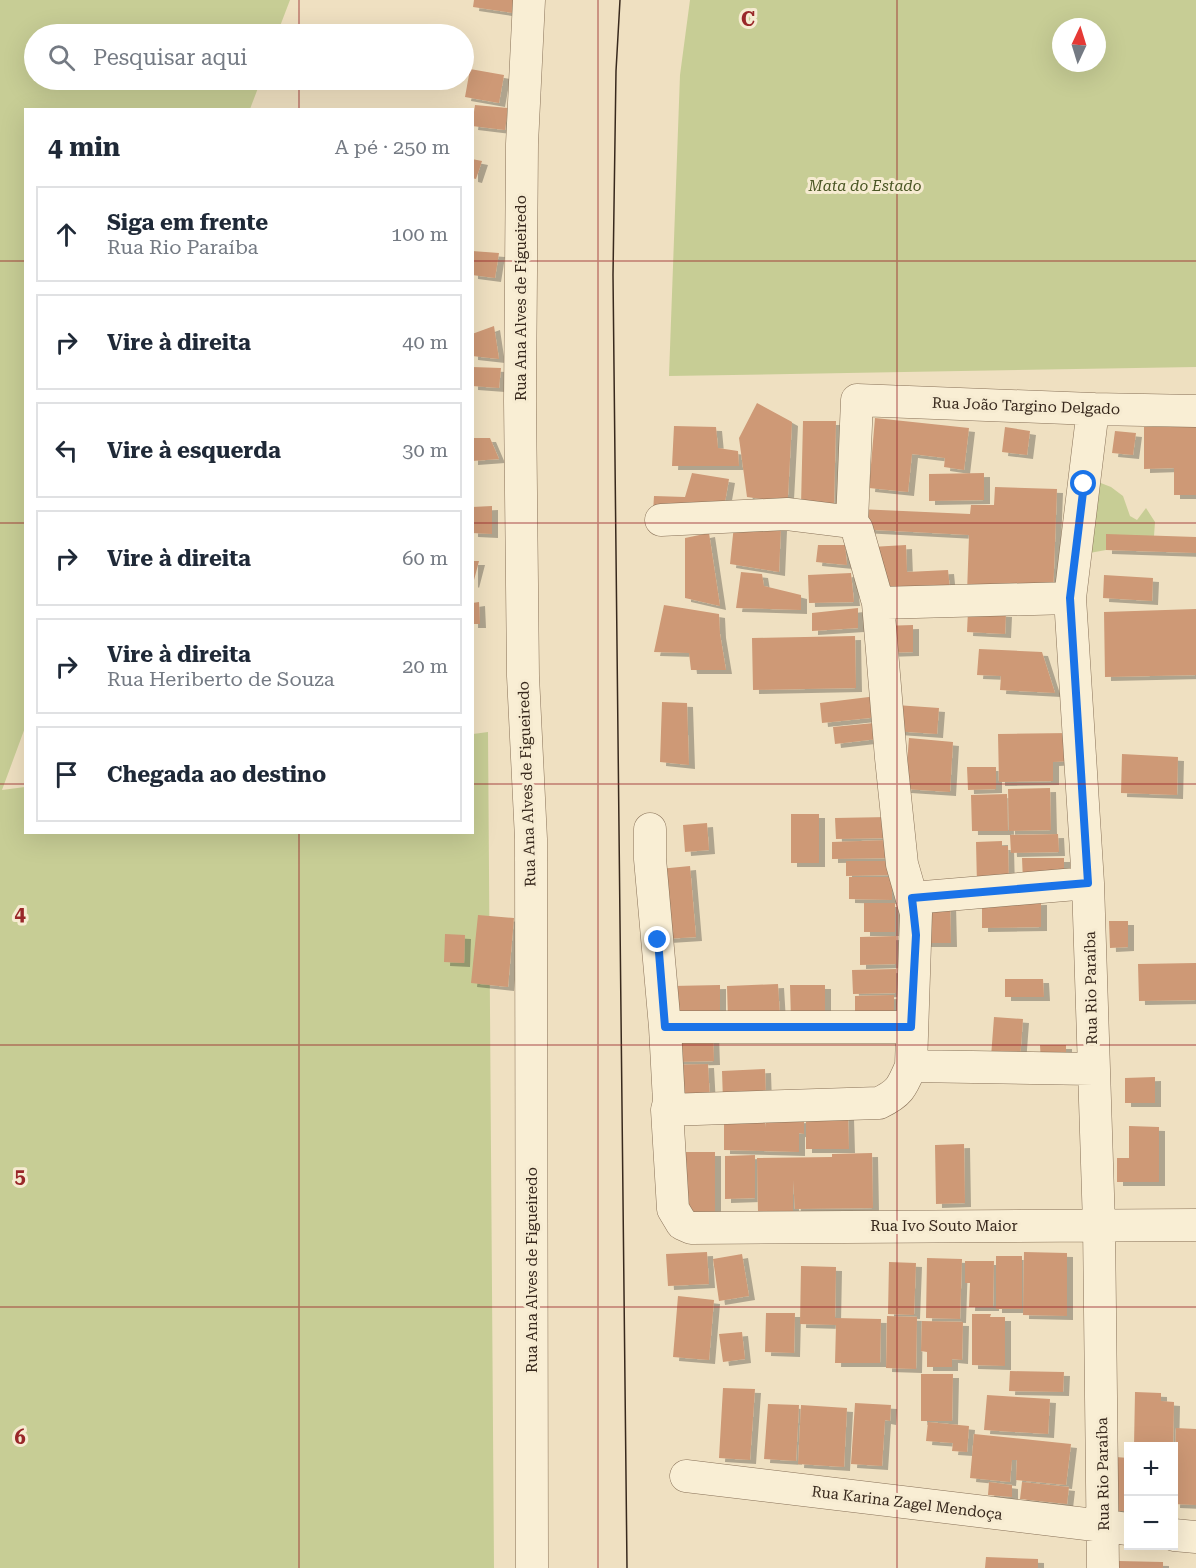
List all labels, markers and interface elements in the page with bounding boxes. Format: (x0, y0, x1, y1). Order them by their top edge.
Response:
text: C (741, 7, 755, 31)
north arrow (1052, 18, 1106, 72)
search box (24, 24, 474, 90)
icon: search (45, 41, 78, 74)
text: Pesquisar aqui (93, 45, 247, 70)
text: 4 min (48, 132, 120, 162)
text: A pé · 250 m (335, 135, 450, 159)
park label: Mata do Estado (808, 177, 922, 195)
street label: Rua Ana Alves de Figueiredo (512, 195, 530, 401)
text: Siga em frente (107, 210, 268, 235)
icon: ahead (50, 218, 83, 251)
text: 100 m (391, 222, 448, 246)
text: Rua Rio Paraíba (107, 235, 258, 259)
icon: right (50, 326, 83, 359)
text: Vire à direita (107, 330, 251, 355)
text: 40 m (402, 330, 448, 354)
street label: Rua João Targino Delgado (932, 394, 1120, 418)
icon: left (50, 434, 83, 467)
text: Vire à esquerda (107, 438, 281, 463)
text: 30 m (402, 438, 448, 462)
route start (1070, 470, 1096, 496)
icon: right (50, 542, 83, 575)
text: Vire à direita (107, 546, 251, 571)
text: 60 m (402, 546, 448, 570)
text: Vire à direita (107, 642, 251, 667)
icon: right (50, 650, 83, 683)
text: 20 m (402, 654, 448, 678)
text: Rua Heriberto de Souza (107, 667, 335, 691)
street label: Rua Ana Alves de Figueiredo (514, 681, 540, 887)
icon: arrive (50, 758, 83, 791)
text: Chegada ao destino (107, 762, 326, 787)
text: 4 (14, 902, 26, 926)
route end (644, 926, 670, 952)
street label: Rua Rio Paraíba (1081, 931, 1101, 1045)
text: 5 (14, 1164, 26, 1188)
street label: Rua Ana Alves de Figueiredo (523, 1167, 541, 1373)
street label: Rua Ivo Souto Maior (870, 1217, 1018, 1235)
street label: Rua Rio Paraíba (1093, 1417, 1113, 1531)
text: 6 (14, 1425, 26, 1449)
map controls (1124, 1442, 1178, 1550)
button: + (1124, 1442, 1178, 1496)
street label: Rua Karina Zagel Mendoça (810, 1482, 1004, 1524)
button: − (1124, 1496, 1178, 1550)

